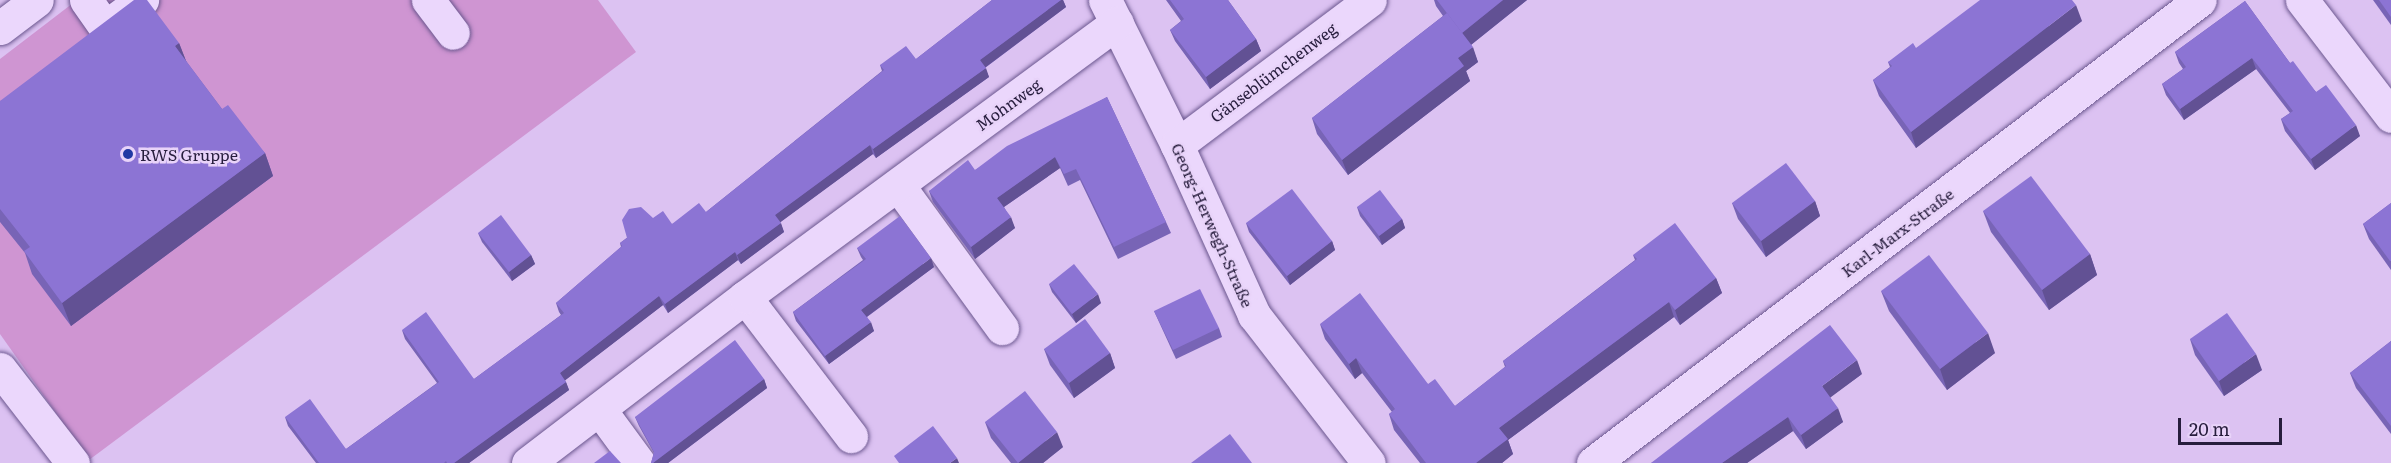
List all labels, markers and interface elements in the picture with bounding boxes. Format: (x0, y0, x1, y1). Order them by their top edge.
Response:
street label: Gänseblümchenweg (1206, 18, 1340, 126)
street label: Mohnweg (972, 74, 1044, 134)
street label: Georg-Herwegh-Straße (1168, 140, 1258, 310)
place label: RWS Gruppe (140, 144, 238, 164)
marker: RWS Gruppe (121, 147, 135, 161)
street label: Karl-Marx-Straße (1837, 184, 1957, 280)
scale bar (2181, 406, 2284, 444)
text: 20 m (2189, 415, 2230, 442)

